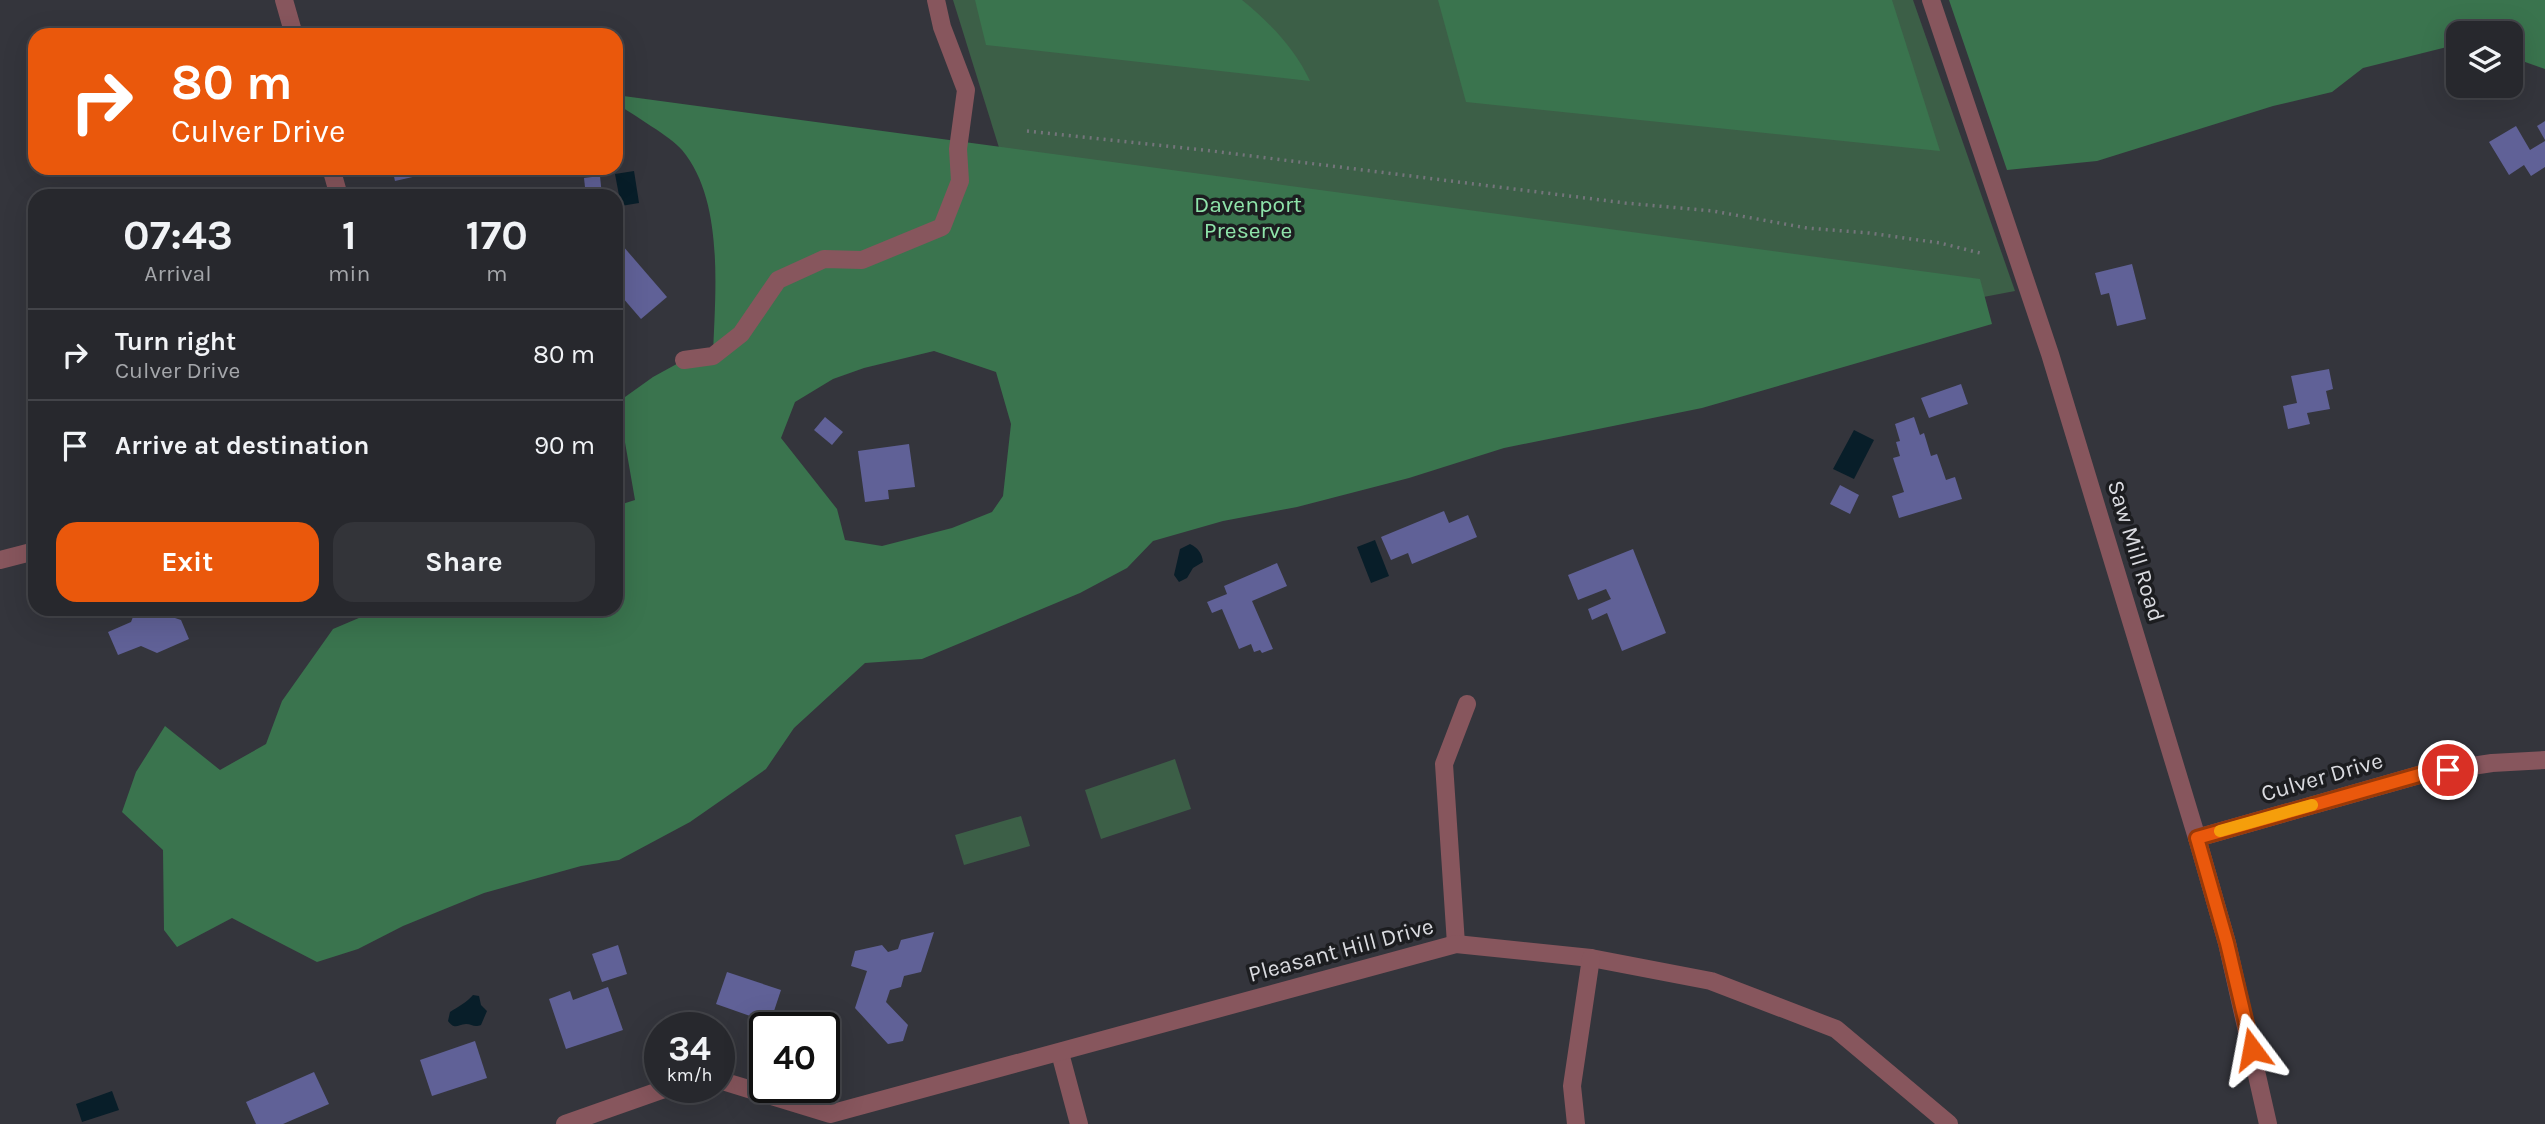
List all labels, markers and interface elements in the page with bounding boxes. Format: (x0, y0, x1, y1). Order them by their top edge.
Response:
map controls (2446, 21, 2523, 98)
button: layers (2446, 21, 2523, 98)
text: 80 m (171, 54, 293, 111)
icon: right (56, 56, 147, 147)
text: Culver Drive (171, 113, 345, 150)
park label: Davenport Preserve (1194, 191, 1302, 244)
text: 07:43 (123, 210, 233, 260)
text: 1 (342, 210, 357, 260)
text: 170 (465, 210, 528, 260)
text: Arrival (144, 260, 212, 287)
text: min (328, 260, 370, 287)
text: m (486, 260, 507, 287)
text: Turn right (115, 326, 236, 357)
icon: right (56, 336, 94, 374)
text: 80 m (533, 339, 595, 370)
text: Culver Drive (115, 357, 240, 384)
icon: arrive (56, 427, 94, 465)
text: Arrive at destination (115, 430, 369, 461)
text: 90 m (534, 430, 595, 461)
street label: Saw Mill Road (2102, 477, 2170, 625)
button: Exit (56, 522, 319, 602)
button: Share (333, 522, 595, 602)
pin (2418, 740, 2478, 800)
street label: Culver Drive (2258, 747, 2386, 807)
icon: arrive (2429, 751, 2467, 789)
street label: Pleasant Hill Drive (1245, 912, 1437, 988)
speed limit sign: 40 (749, 1012, 840, 1103)
position arrow (2215, 1012, 2289, 1086)
text: 34 (668, 1028, 711, 1069)
text: km/h (667, 1064, 712, 1086)

